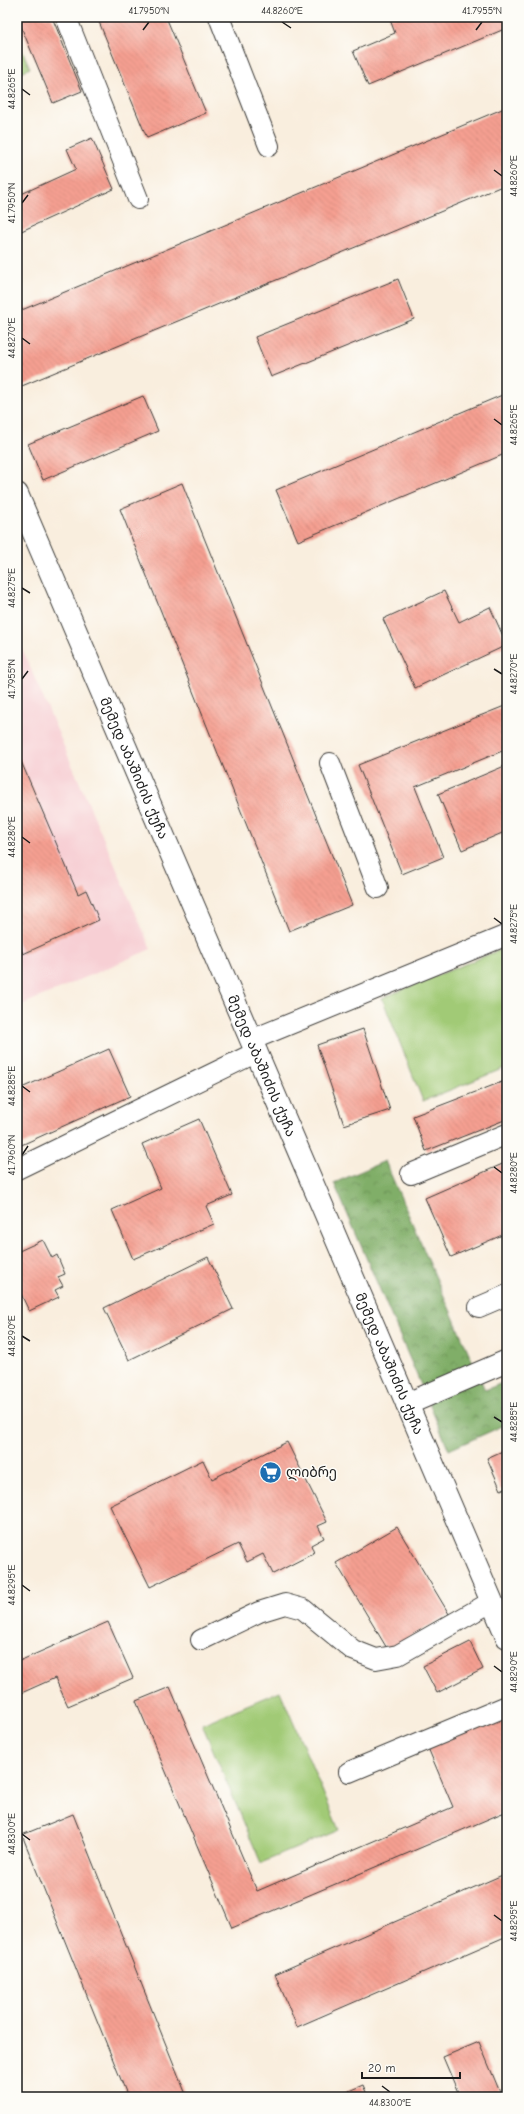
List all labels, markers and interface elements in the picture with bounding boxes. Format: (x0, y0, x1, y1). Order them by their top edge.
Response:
text: 41.7950°N (129, 5, 169, 17)
text: 44.8260°E (261, 5, 303, 17)
text: 41.7955°N (462, 5, 502, 17)
text: 44.8265°E (6, 69, 18, 109)
text: 44.8260°E (508, 155, 520, 197)
text: 41.7950°N (6, 183, 18, 223)
text: 44.8270°E (6, 318, 18, 358)
text: 44.8265°E (508, 405, 520, 445)
text: 44.8275°E (6, 568, 18, 608)
text: 44.8270°E (508, 654, 520, 694)
text: 41.7955°N (6, 659, 18, 699)
street label: მემედ აბაშიძის ქუჩა (97, 694, 172, 841)
text: 44.8280°E (6, 816, 18, 858)
text: 44.8275°E (508, 904, 520, 944)
street label: მემედ აბაშიძის ქუჩა (224, 992, 300, 1139)
text: 44.8285°E (6, 1066, 18, 1106)
text: 41.7960°N (6, 1135, 18, 1175)
text: 44.8280°E (508, 1152, 520, 1194)
street label: მემედ აბაშიძის ქუჩა (352, 1290, 428, 1437)
text: 44.8290°E (6, 1315, 18, 1357)
text: 44.8285°E (508, 1402, 520, 1442)
supermarket icon: ლიბრე (257, 1459, 283, 1485)
place label: ლიბრე (286, 1464, 337, 1481)
text: 44.8295°E (6, 1565, 18, 1605)
text: 44.8290°E (508, 1651, 520, 1693)
text: 44.8300°E (6, 1813, 18, 1855)
text: 44.8295°E (508, 1901, 520, 1941)
scale bar (362, 2054, 460, 2080)
text: 20 m (368, 2061, 396, 2075)
text: 44.8300°E (369, 2097, 411, 2109)

